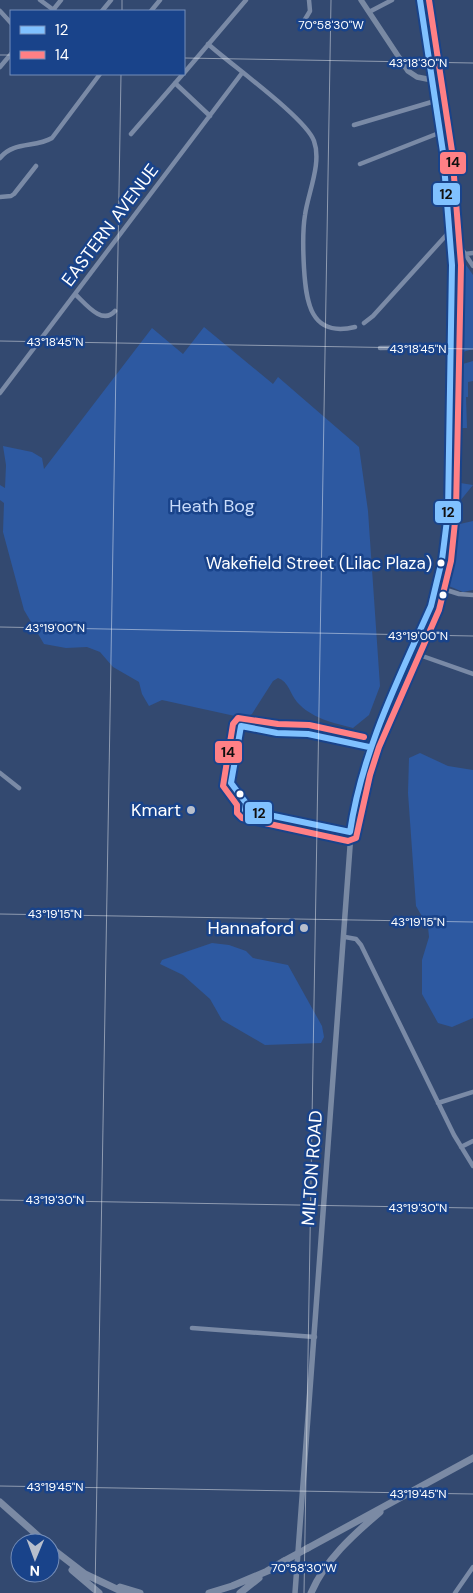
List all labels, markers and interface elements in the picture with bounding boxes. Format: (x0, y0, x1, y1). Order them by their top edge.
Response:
legend (10, 10, 185, 75)
text: 70°58'30"W (298, 17, 364, 33)
text: 12 (55, 20, 68, 40)
text: 14 (55, 45, 69, 65)
text: 43°18'30"N (389, 55, 447, 71)
line badge: 14 (439, 151, 467, 175)
text: 14 (446, 153, 460, 171)
street label: EASTERN AVENUE (56, 159, 164, 291)
line badge: 12 (432, 182, 461, 206)
text: 12 (439, 185, 453, 203)
text: 43°18'45"N (27, 334, 84, 350)
text: 43°18'45"N (390, 341, 447, 357)
park label: Heath Bog (169, 494, 255, 518)
line badge: 12 (434, 500, 462, 524)
text: 12 (441, 503, 455, 521)
place label: Wakefield Street (Lilac Plaza) (206, 552, 432, 574)
marker: Wakefield Street (Lilac Plaza) (436, 558, 446, 568)
unlabelled marker (438, 590, 448, 600)
text: 43°19'00"N (25, 620, 85, 636)
text: 43°19'00"N (388, 628, 448, 644)
line badge: 14 (214, 740, 243, 764)
text: 14 (221, 743, 235, 761)
unlabelled marker (235, 789, 245, 799)
place label: Kmart (131, 798, 181, 822)
line badge: 12 (244, 801, 273, 825)
marker: Kmart (185, 804, 197, 816)
text: 12 (252, 804, 266, 822)
text: 43°19'15"N (28, 906, 82, 922)
text: 43°19'15"N (391, 914, 445, 930)
place label: Hannaford (207, 916, 294, 940)
marker: Hannaford (298, 922, 310, 934)
street label: MILTON ROAD (296, 1110, 328, 1226)
text: 43°19'30"N (26, 1192, 84, 1208)
text: 43°19'30"N (389, 1200, 447, 1216)
text: 43°19'45"N (26, 1479, 84, 1495)
text: 43°19'45"N (389, 1486, 447, 1502)
north arrow (10, 1533, 60, 1583)
text: 70°58'30"W (271, 1560, 337, 1576)
text: N (30, 1562, 40, 1580)

